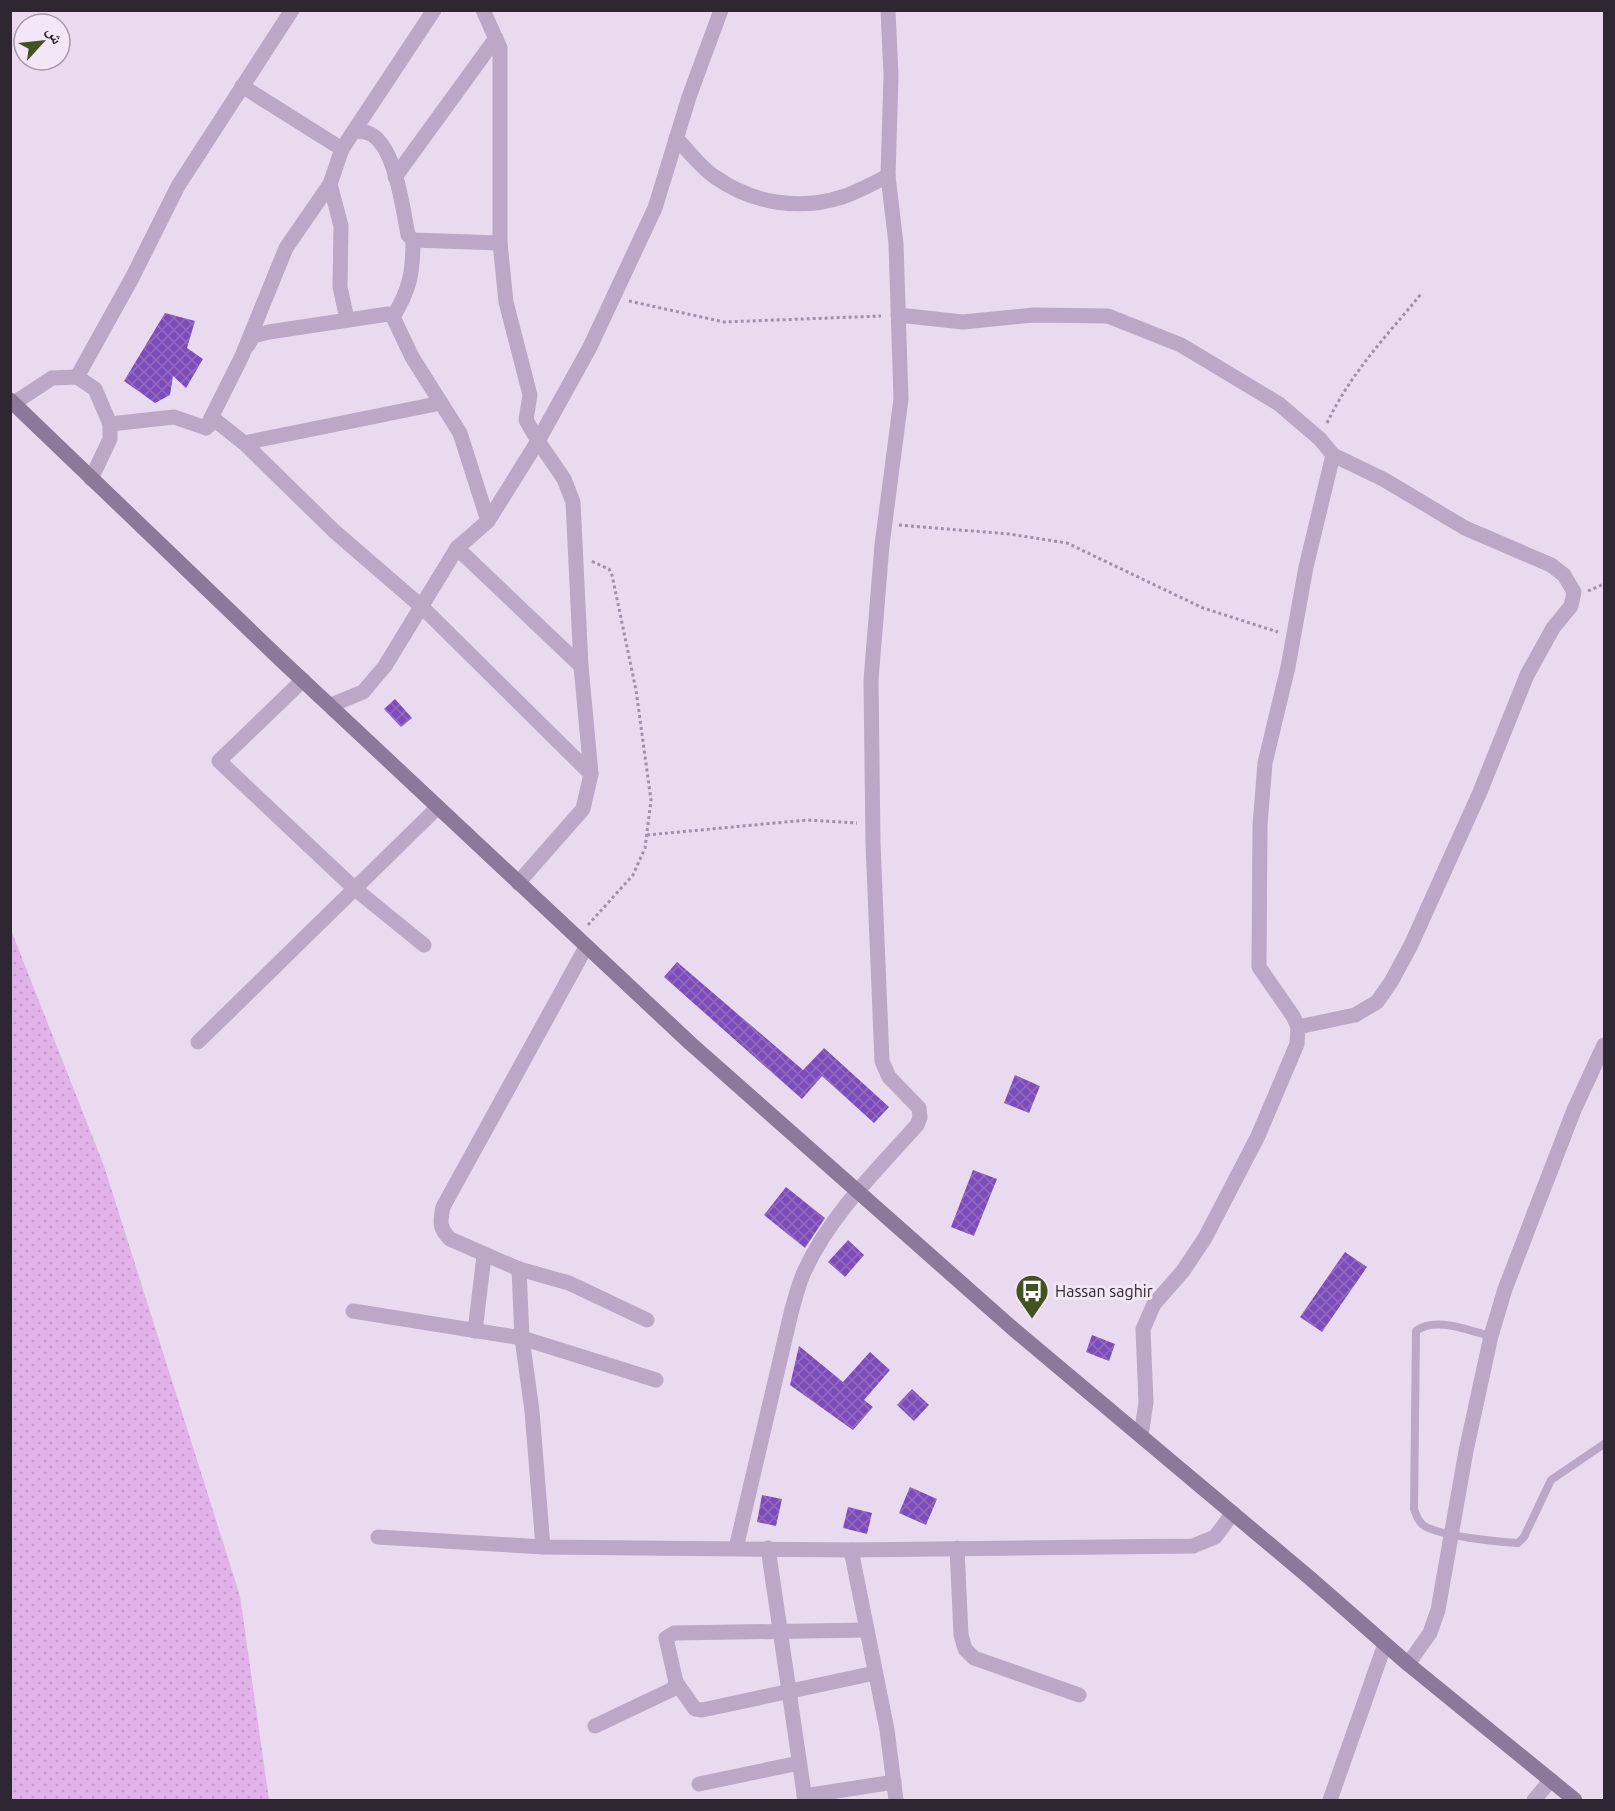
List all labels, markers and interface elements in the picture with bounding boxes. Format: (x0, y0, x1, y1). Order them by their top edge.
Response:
north arrow (12, 12, 72, 72)
text: ش (43, 24, 67, 47)
bus stop icon: Hassan saghir (1014, 1273, 1050, 1320)
place label: Hassan saghir (1055, 1282, 1153, 1300)

